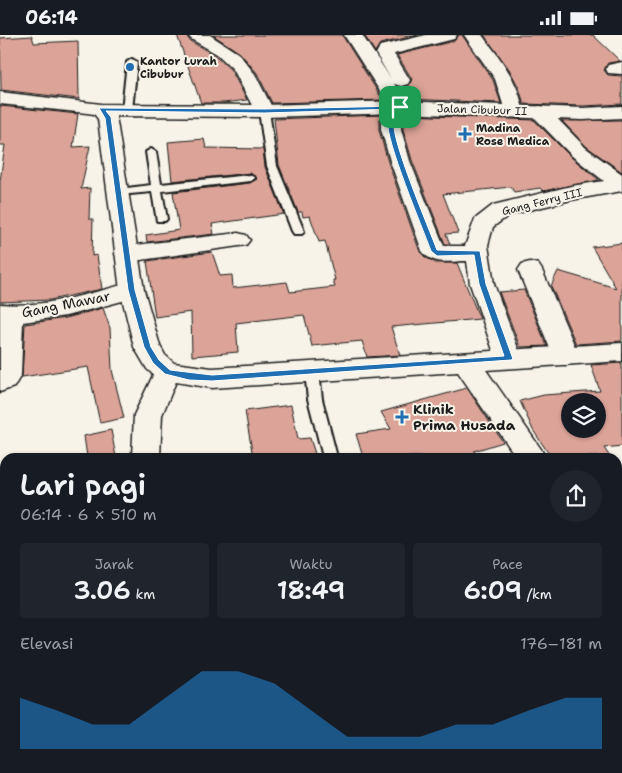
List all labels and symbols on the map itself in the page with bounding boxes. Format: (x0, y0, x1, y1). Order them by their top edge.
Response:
place label: Kantor Lurah Cibubur (140, 54, 217, 82)
marker: Kantor Lurah Cibubur (124, 61, 136, 73)
pin (379, 86, 421, 128)
street label: Jalan Cibubur II (437, 101, 527, 119)
place label: Madina Rose Medica (476, 121, 550, 149)
marker: Madina Rose Medica (458, 127, 472, 141)
street label: Gang Ferry III (500, 185, 584, 219)
street label: Gang Mawar (20, 287, 112, 321)
place label: Klinik Prima Husada (413, 400, 516, 434)
marker: Klinik Prima Husada (395, 410, 409, 424)

